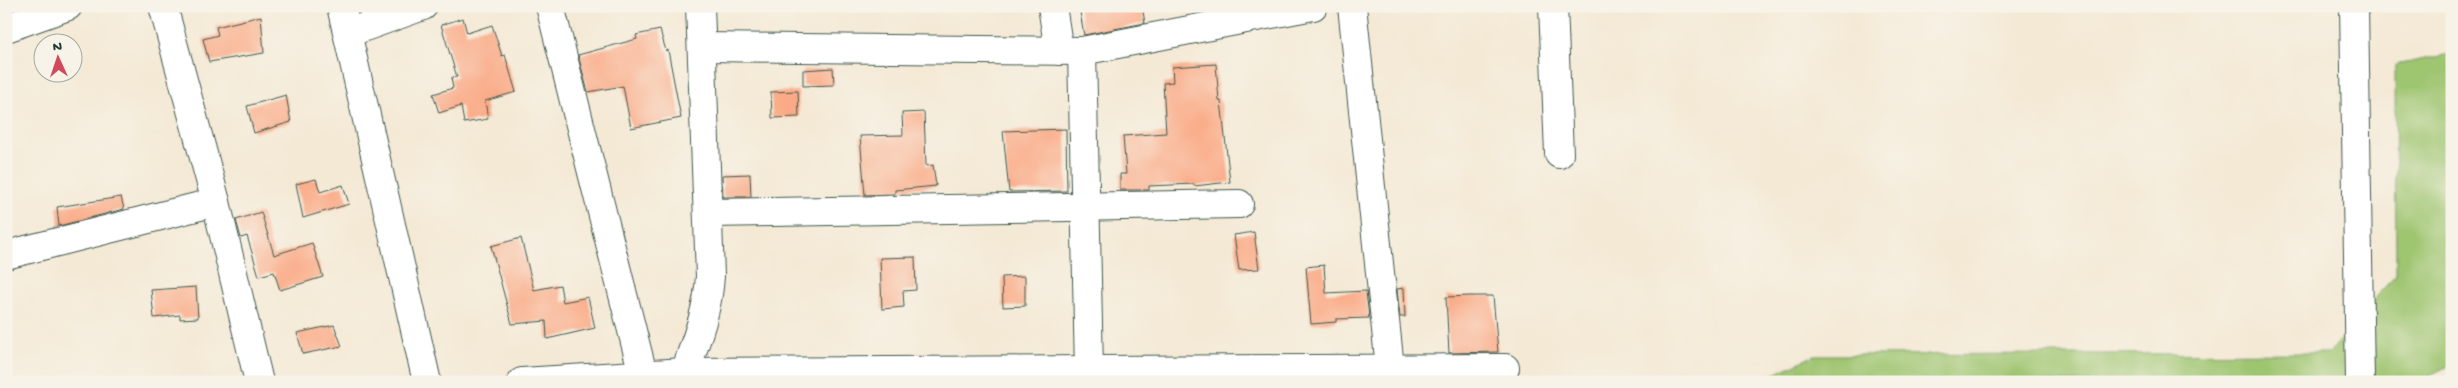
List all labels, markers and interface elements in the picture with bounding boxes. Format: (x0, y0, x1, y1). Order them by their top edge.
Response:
north arrow (32, 32, 82, 82)
text: N (52, 39, 62, 56)

